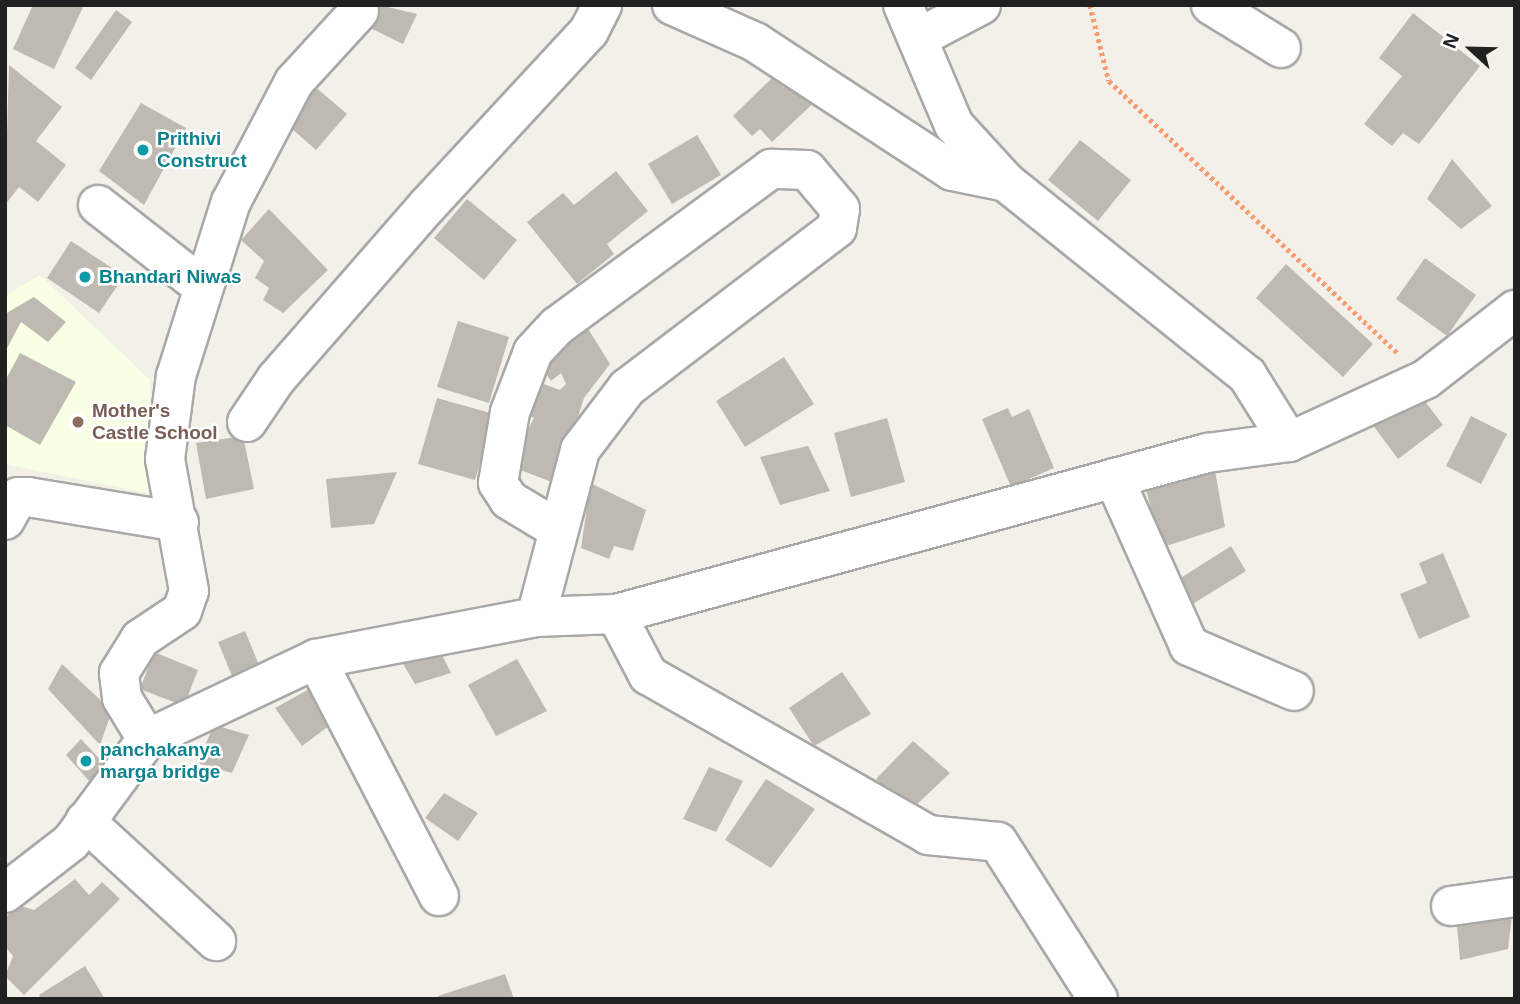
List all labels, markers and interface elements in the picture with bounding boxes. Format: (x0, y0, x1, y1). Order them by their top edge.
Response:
north arrow (1436, 14, 1506, 84)
text: N (1439, 31, 1463, 51)
place label: Prithivi Construct (157, 128, 247, 172)
marker: Prithivi Construct (135, 142, 151, 158)
place label: Bhandari Niwas (99, 266, 242, 288)
marker: Bhandari Niwas (77, 269, 93, 285)
place label: Mother's Castle School (92, 400, 218, 444)
marker: Mother's Castle School (70, 414, 86, 430)
place label: panchakanya marga bridge (100, 739, 220, 783)
marker: panchakanya marga bridge (78, 753, 94, 769)

